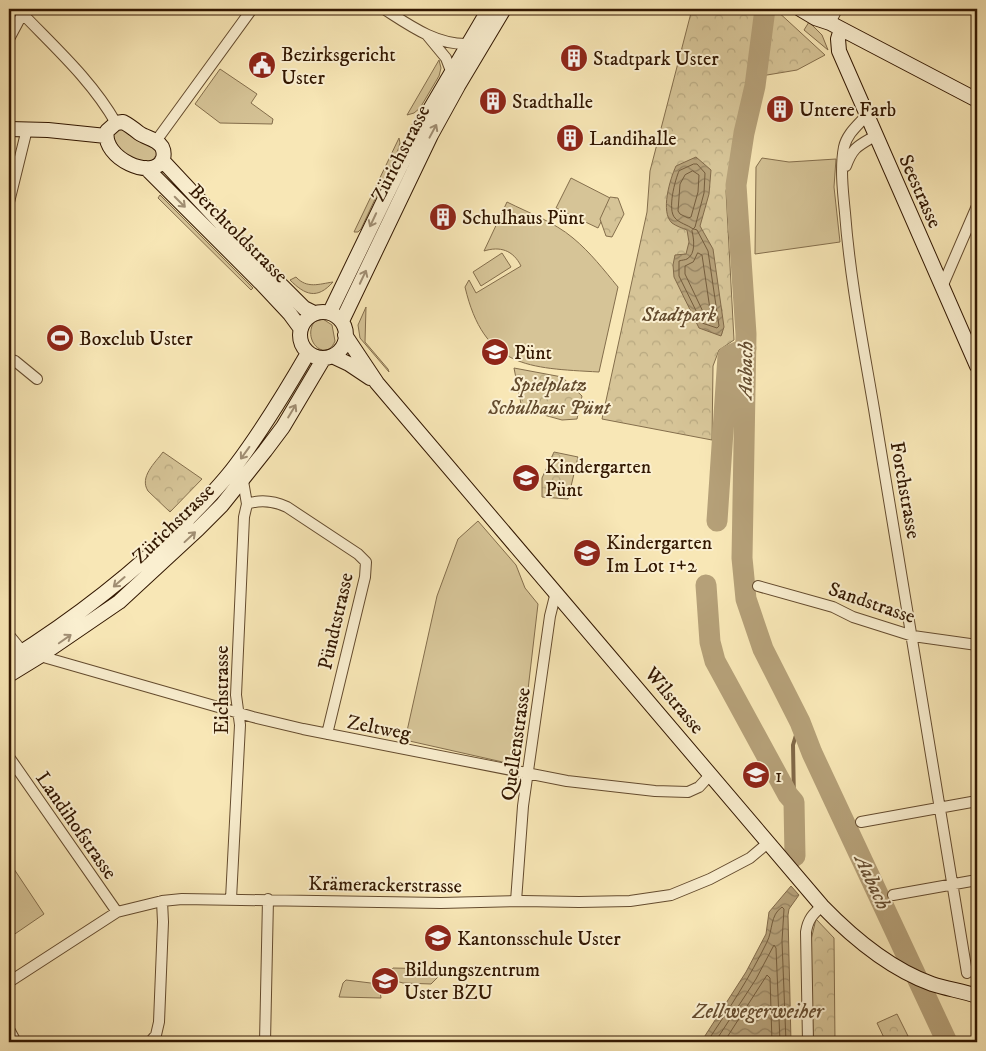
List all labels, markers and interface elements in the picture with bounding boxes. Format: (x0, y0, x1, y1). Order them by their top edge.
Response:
place label: Bezirksgericht Uster (281, 43, 396, 91)
building icon: Stadtpark Uster (559, 43, 589, 73)
place label: Stadtpark Uster (593, 47, 719, 72)
public building icon: Bezirksgericht Uster (247, 50, 277, 80)
building icon: Stadthalle (478, 86, 508, 116)
place label: Stadthalle (512, 90, 593, 115)
building icon: Untere Farb (765, 94, 795, 124)
place label: Untere Farb (799, 98, 896, 123)
street label: Zürichstrasse (366, 101, 436, 206)
building icon: Landihalle (555, 123, 585, 153)
one-way arrow (429, 124, 438, 139)
place label: Landihalle (589, 127, 677, 152)
street label: Seestrasse (892, 151, 947, 232)
street label: Berchtoldstrasse (183, 179, 293, 289)
one-way arrow (174, 196, 187, 208)
building icon: Schulhaus Pünt (428, 202, 458, 232)
place label: Schulhaus Pünt (462, 206, 585, 231)
one-way arrow (368, 213, 378, 228)
one-way arrow (358, 270, 368, 285)
park label: Stadtpark (641, 303, 717, 328)
sports icon: Boxclub Uster (45, 323, 75, 353)
place label: Boxclub Uster (79, 327, 193, 352)
school or university icon: Pünt (480, 337, 510, 367)
place label: Pünt (514, 341, 552, 366)
water label: Aabach (732, 341, 760, 401)
park label: Spielplatz Schulhaus Pünt (487, 373, 612, 421)
one-way arrow (287, 404, 298, 418)
street label: Forchstrasse (884, 440, 925, 541)
one-way arrow (240, 446, 250, 460)
place label: Kindergarten Pünt (545, 455, 652, 503)
school or university icon: Kindergarten Pünt (511, 463, 541, 493)
street label: Zürichstrasse (128, 479, 220, 569)
one-way arrow (184, 531, 196, 543)
place label: Kindergarten Im Lot 1+2 (606, 531, 713, 579)
school or university icon: Kindergarten Im Lot 1+2 (572, 538, 602, 568)
street label: Pündtstrasse (313, 570, 360, 672)
one-way arrow (113, 576, 126, 587)
street label: Sandstrasse (825, 577, 918, 630)
one-way arrow (57, 634, 71, 644)
street label: Eichstrasse (210, 645, 235, 735)
street label: Wilstrasse (638, 661, 709, 740)
street label: Quellenstrasse (496, 686, 537, 802)
street label: Zeltweg (345, 710, 413, 747)
school or university icon: 1 (741, 760, 771, 790)
place label: 1 (775, 764, 782, 789)
street label: Landihofstrasse (30, 767, 122, 884)
water label: Aabach (847, 849, 896, 914)
street label: Krämerackerstrasse (308, 872, 462, 899)
school or university icon: Kantonsschule Uster (423, 923, 453, 953)
place label: Kantonsschule Uster (457, 927, 621, 952)
place label: Bildungszentrum Uster BZU (404, 958, 540, 1006)
school or university icon: Bildungszentrum Uster BZU (370, 966, 400, 996)
water label: Zellwegerweiher (692, 999, 825, 1025)

